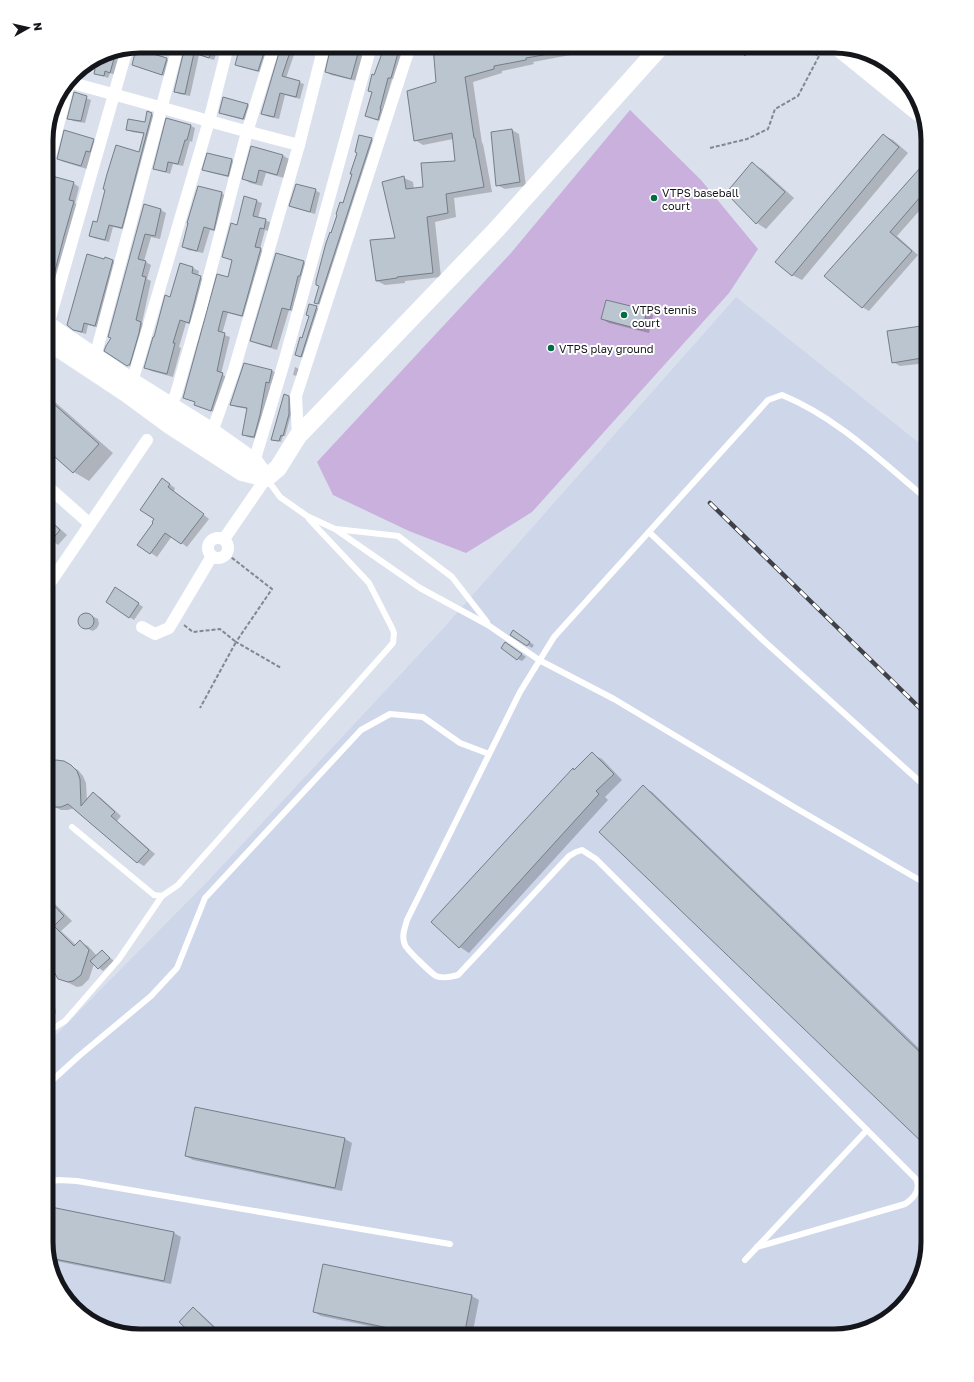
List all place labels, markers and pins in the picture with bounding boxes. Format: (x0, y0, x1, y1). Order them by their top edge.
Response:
place label: VTPS baseball court (662, 186, 739, 212)
marker: VTPS baseball court (649, 193, 659, 203)
place label: VTPS tennis court (632, 303, 697, 329)
marker: VTPS tennis court (619, 310, 629, 320)
place label: VTPS play ground (559, 342, 653, 355)
marker: VTPS play ground (546, 343, 556, 353)

